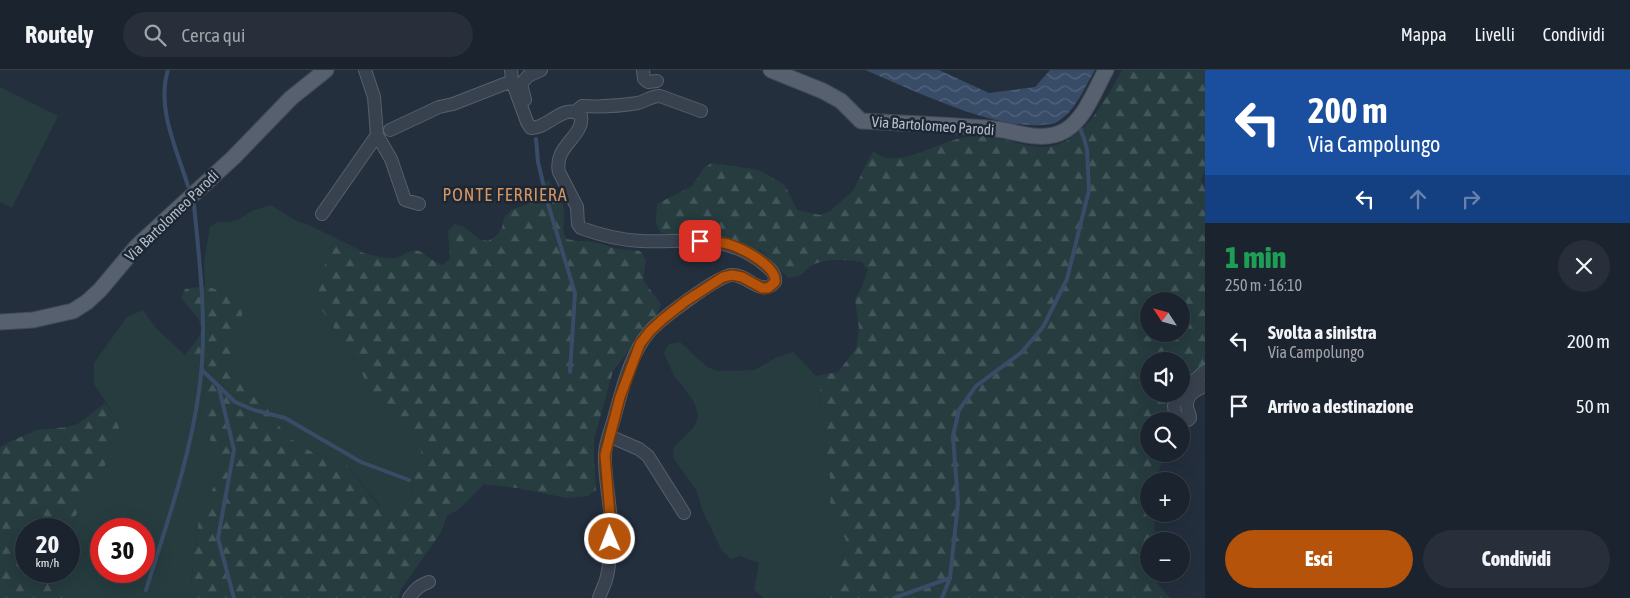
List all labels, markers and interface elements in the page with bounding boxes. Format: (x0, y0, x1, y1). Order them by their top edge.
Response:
search box (123, 12, 473, 57)
text: Routely (25, 21, 93, 48)
icon: search (141, 21, 169, 49)
text: Cerca qui (181, 24, 245, 46)
text: Mappa (1401, 24, 1447, 45)
text: Livelli (1475, 24, 1515, 45)
text: Condividi (1543, 24, 1605, 45)
icon: left (1225, 90, 1290, 155)
text: 200 m (1308, 90, 1387, 130)
street label: Via Bartolomeo Parodi (871, 113, 995, 138)
text: Via Campolungo (1308, 131, 1440, 157)
street label: Via Bartolomeo Parodi (122, 167, 222, 264)
district label: PONTE FERRIERA (443, 184, 568, 205)
icon: left (1351, 185, 1379, 213)
icon: ahead (1404, 185, 1432, 213)
icon: right (1457, 185, 1485, 213)
pin (679, 220, 721, 262)
icon: arrive (686, 227, 714, 255)
text: 1 min (1225, 240, 1286, 274)
button: close (1558, 240, 1610, 292)
text: 250 m · 16:10 (1225, 276, 1302, 294)
north arrow (1140, 292, 1190, 342)
map controls (1140, 292, 1190, 582)
text: Svolta a sinistra (1268, 321, 1377, 343)
icon: left (1225, 327, 1253, 355)
text: 200 m (1567, 330, 1610, 352)
text: Via Campolungo (1268, 343, 1364, 361)
button: sound (1140, 352, 1190, 402)
icon: arrive (1225, 392, 1253, 420)
text: Arrivo a destinazione (1268, 395, 1414, 417)
text: 50 m (1576, 395, 1610, 417)
button: search (1140, 412, 1190, 462)
button: + (1140, 472, 1190, 522)
position arrow (583, 512, 635, 564)
speed limit sign: 30 (90, 518, 155, 583)
text: 20 (36, 530, 59, 558)
button: Esci (1225, 530, 1413, 588)
button: Condividi (1423, 530, 1610, 588)
button: − (1140, 532, 1190, 582)
text: km/h (36, 556, 59, 570)

